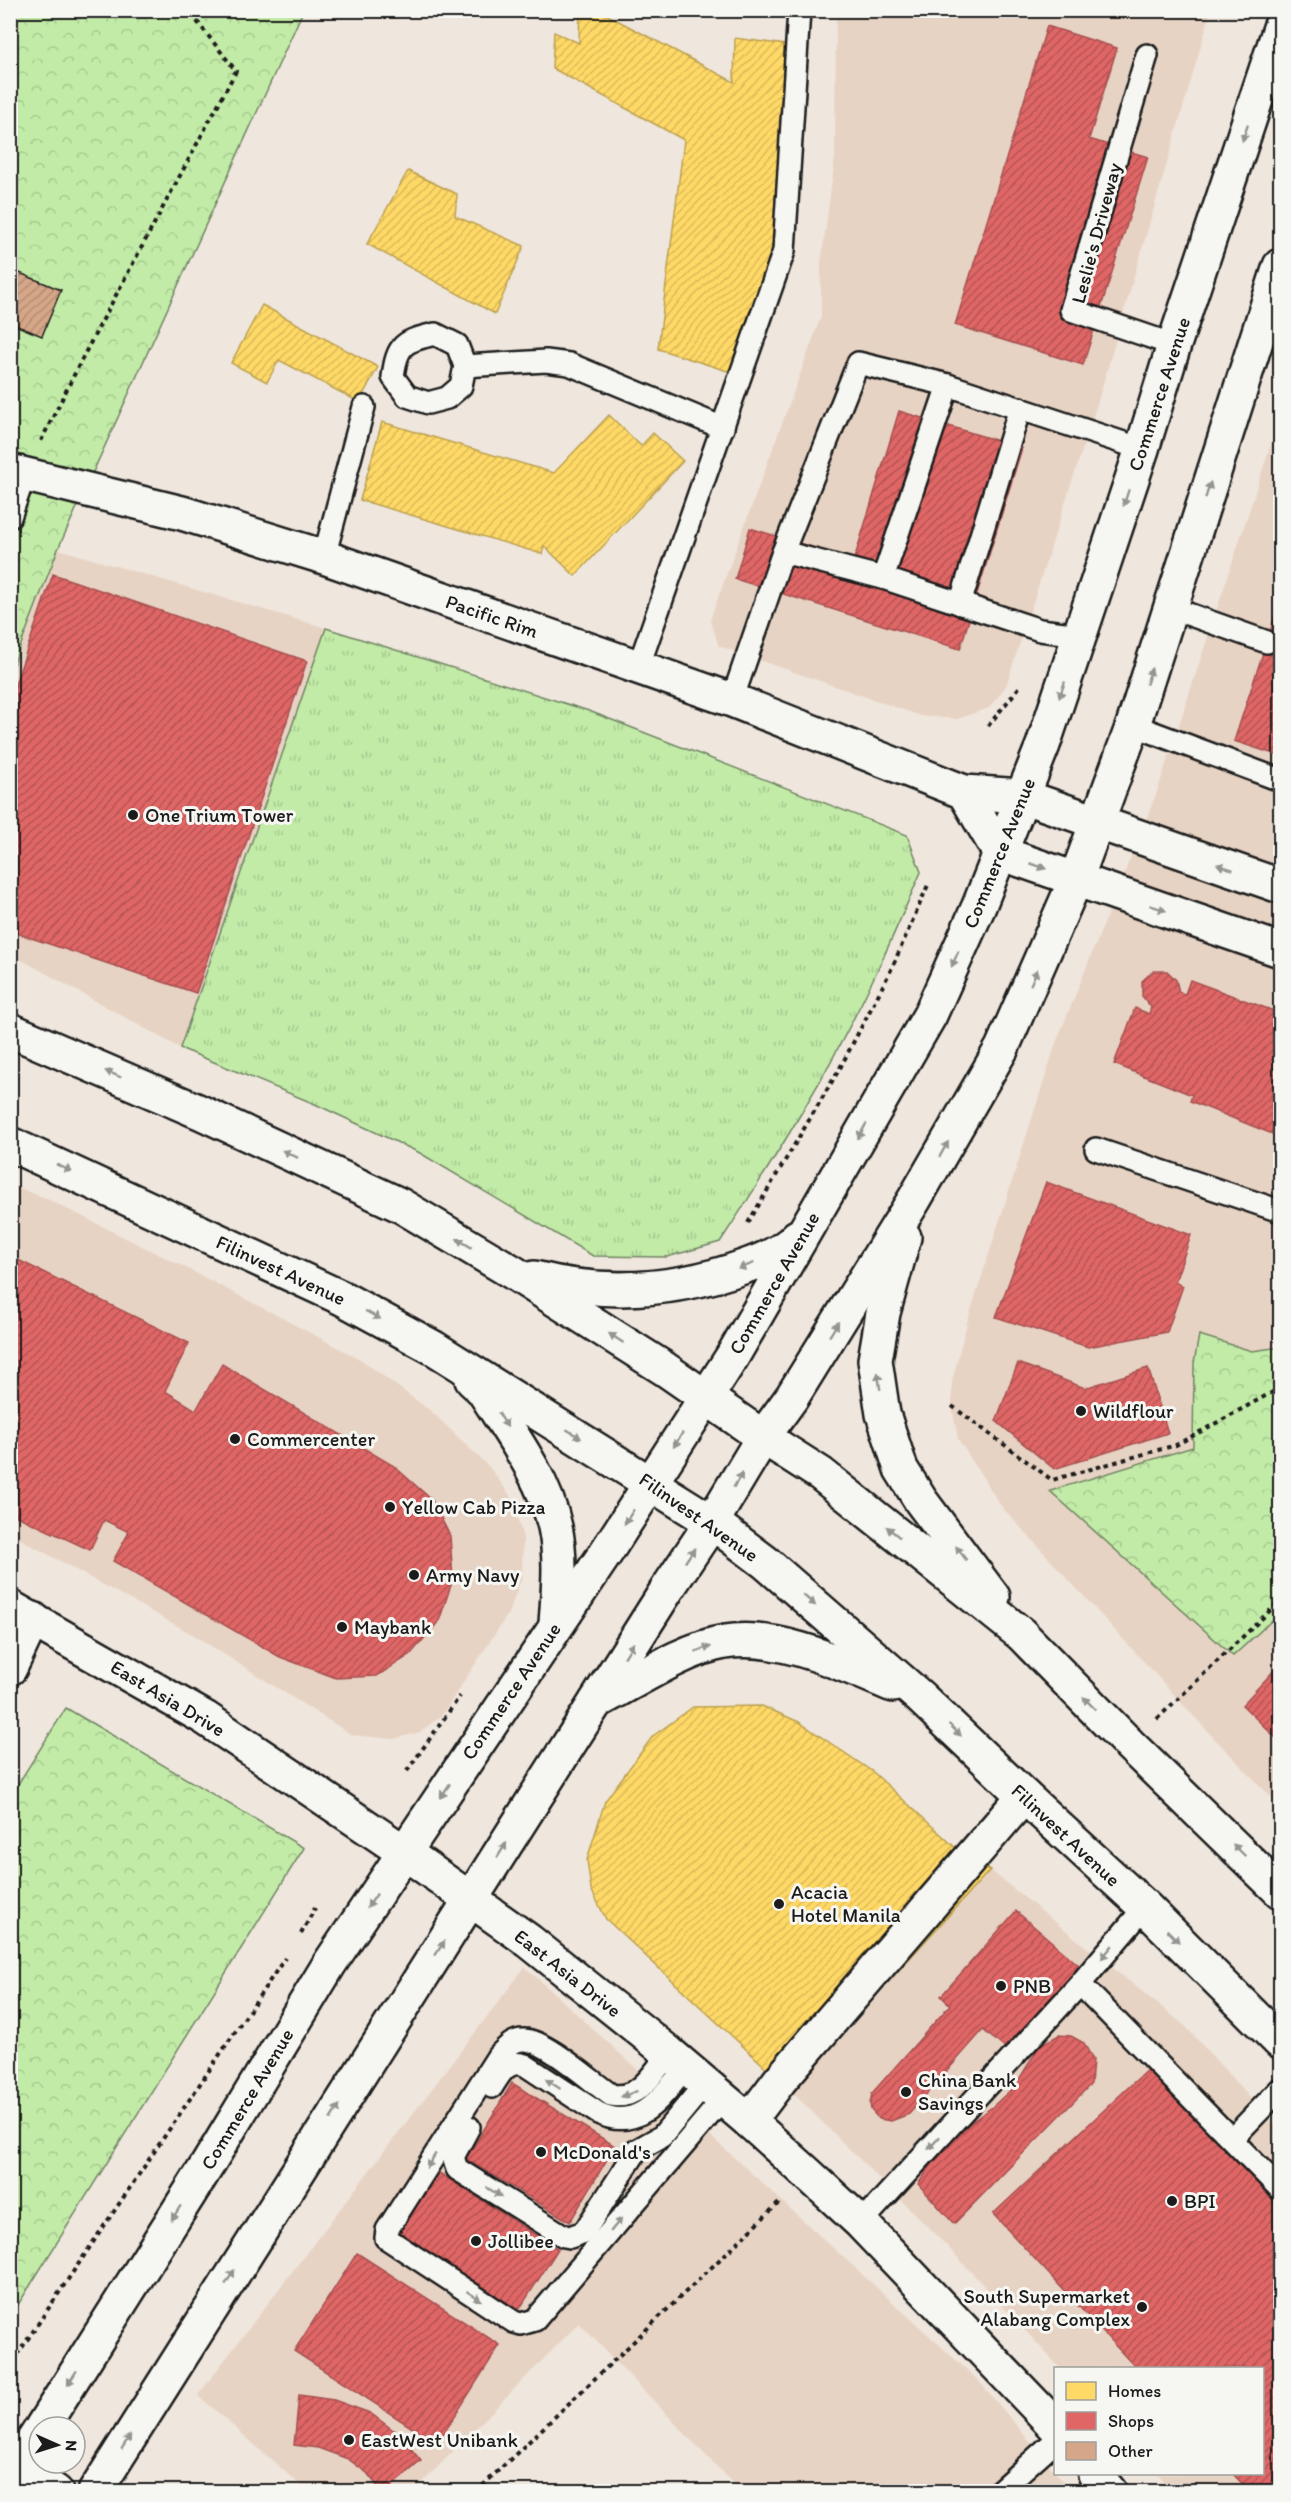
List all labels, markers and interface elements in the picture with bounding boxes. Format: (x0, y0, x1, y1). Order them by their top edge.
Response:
one-way arrow (1240, 124, 1249, 142)
street label: Leslie's Driveway (1066, 159, 1126, 306)
street label: Commerce Avenue (1123, 314, 1195, 474)
one-way arrow (1204, 481, 1213, 499)
one-way arrow (1120, 489, 1130, 507)
street label: Pacific Rim (443, 589, 541, 643)
one-way arrow (1145, 667, 1154, 685)
one-way arrow (1057, 681, 1066, 699)
street label: Commerce Avenue (958, 774, 1040, 932)
place label: One Trium Tower (145, 803, 294, 827)
marker: One Trium Tower (126, 808, 140, 822)
one-way arrow (1030, 861, 1048, 871)
one-way arrow (1216, 862, 1234, 872)
one-way arrow (1149, 904, 1167, 913)
one-way arrow (949, 950, 959, 968)
one-way arrow (1030, 968, 1039, 985)
one-way arrow (104, 1070, 121, 1079)
one-way arrow (858, 1122, 868, 1139)
one-way arrow (938, 1141, 949, 1157)
one-way arrow (282, 1150, 299, 1159)
one-way arrow (55, 1164, 72, 1173)
street label: Commerce Avenue (723, 1208, 825, 1358)
street label: Filinvest Avenue (212, 1230, 350, 1310)
one-way arrow (456, 1238, 472, 1249)
one-way arrow (737, 1262, 755, 1271)
one-way arrow (364, 1310, 381, 1320)
one-way arrow (829, 1321, 840, 1337)
one-way arrow (608, 1333, 624, 1344)
one-way arrow (874, 1371, 883, 1390)
place label: Wildflour (1093, 1399, 1174, 1423)
marker: Wildflour (1074, 1404, 1088, 1418)
one-way arrow (497, 1412, 508, 1429)
place label: Commercenter (247, 1427, 375, 1451)
one-way arrow (566, 1428, 582, 1439)
one-way arrow (673, 1431, 684, 1448)
marker: Commercenter (228, 1432, 242, 1446)
street label: Filinvest Avenue (635, 1467, 763, 1567)
one-way arrow (732, 1472, 743, 1488)
place label: Yellow Cab Pizza (402, 1495, 546, 1519)
marker: Yellow Cab Pizza (383, 1500, 397, 1514)
one-way arrow (623, 1508, 635, 1524)
one-way arrow (885, 1525, 901, 1538)
one-way arrow (955, 1546, 967, 1561)
one-way arrow (684, 1547, 695, 1563)
place label: Army Navy (426, 1563, 520, 1587)
marker: Army Navy (407, 1568, 421, 1582)
one-way arrow (801, 1593, 816, 1606)
place label: Maybank (354, 1615, 432, 1639)
street label: Commerce Avenue (456, 1618, 566, 1764)
marker: Maybank (335, 1620, 349, 1634)
one-way arrow (623, 1641, 634, 1658)
one-way arrow (694, 1644, 712, 1653)
street label: East Asia Drive (106, 1654, 230, 1742)
one-way arrow (1082, 1696, 1096, 1711)
one-way arrow (947, 1723, 962, 1737)
street label: Filinvest Avenue (1007, 1778, 1125, 1892)
one-way arrow (439, 1782, 451, 1798)
one-way arrow (497, 1842, 508, 1858)
one-way arrow (1232, 1844, 1246, 1858)
place label: Acacia Hotel Manila (791, 1880, 901, 1927)
one-way arrow (366, 1892, 377, 1909)
marker: Acacia Hotel Manila (772, 1897, 786, 1911)
street label: East Asia Drive (510, 1924, 626, 2022)
one-way arrow (1166, 1928, 1180, 1942)
one-way arrow (434, 1940, 445, 1956)
one-way arrow (1101, 1944, 1114, 1959)
place label: PNB (1013, 1974, 1051, 1998)
marker: PNB (994, 1979, 1008, 1993)
street label: Commerce Avenue (195, 2024, 299, 2174)
place label: China Bank Savings (918, 2068, 1017, 2115)
one-way arrow (546, 2078, 562, 2090)
marker: China Bank Savings (899, 2085, 913, 2099)
one-way arrow (619, 2089, 637, 2099)
one-way arrow (329, 2105, 341, 2121)
one-way arrow (928, 2135, 941, 2150)
place label: McDonald's (553, 2140, 651, 2164)
marker: McDonald's (534, 2145, 548, 2159)
one-way arrow (426, 2153, 437, 2169)
one-way arrow (486, 2187, 503, 2198)
place label: BPI (1184, 2189, 1216, 2213)
marker: BPI (1165, 2194, 1179, 2208)
one-way arrow (171, 2205, 182, 2221)
one-way arrow (609, 2218, 622, 2233)
place label: Jollibee (488, 2229, 554, 2253)
marker: Jollibee (469, 2234, 483, 2248)
one-way arrow (225, 2269, 236, 2285)
place label: South Supermarket Alabang Complex (964, 2284, 1131, 2331)
one-way arrow (466, 2290, 482, 2301)
marker: South Supermarket Alabang Complex (1135, 2300, 1149, 2314)
legend (1054, 2367, 1264, 2475)
one-way arrow (67, 2370, 78, 2386)
text: Homes (1108, 2380, 1161, 2402)
text: Shops (1108, 2410, 1154, 2432)
north arrow (27, 2415, 87, 2475)
place label: EastWest Unibank (361, 2428, 518, 2452)
marker: EastWest Unibank (342, 2433, 356, 2447)
one-way arrow (121, 2434, 132, 2450)
text: N (62, 2440, 81, 2452)
text: Other (1108, 2440, 1154, 2462)

